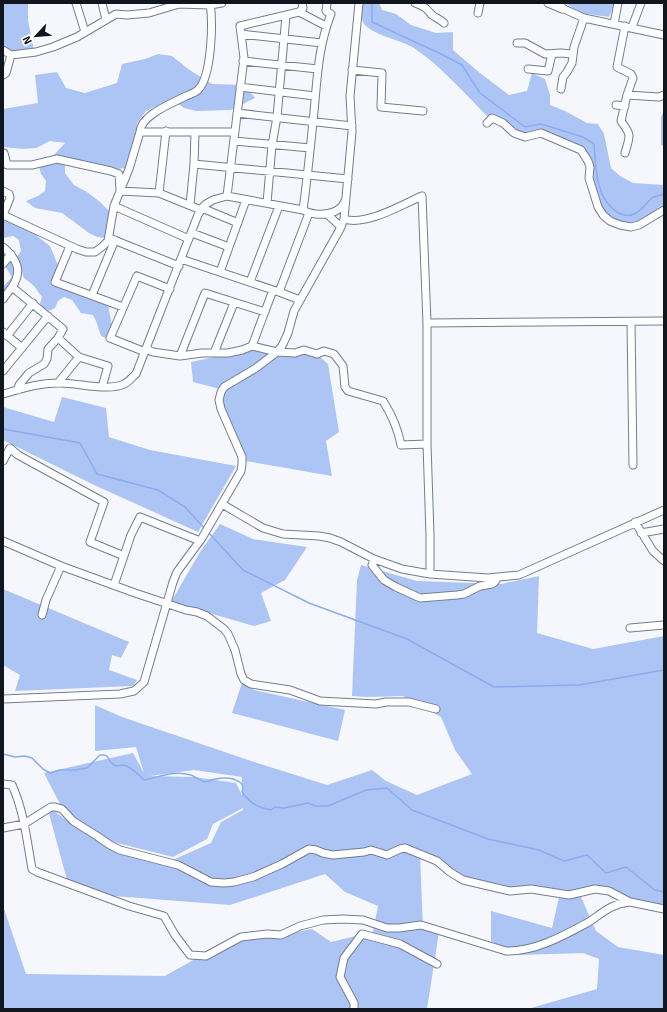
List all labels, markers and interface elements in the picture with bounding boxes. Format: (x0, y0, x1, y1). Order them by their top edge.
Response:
north arrow (16, 16, 56, 56)
text: N (20, 34, 35, 46)

